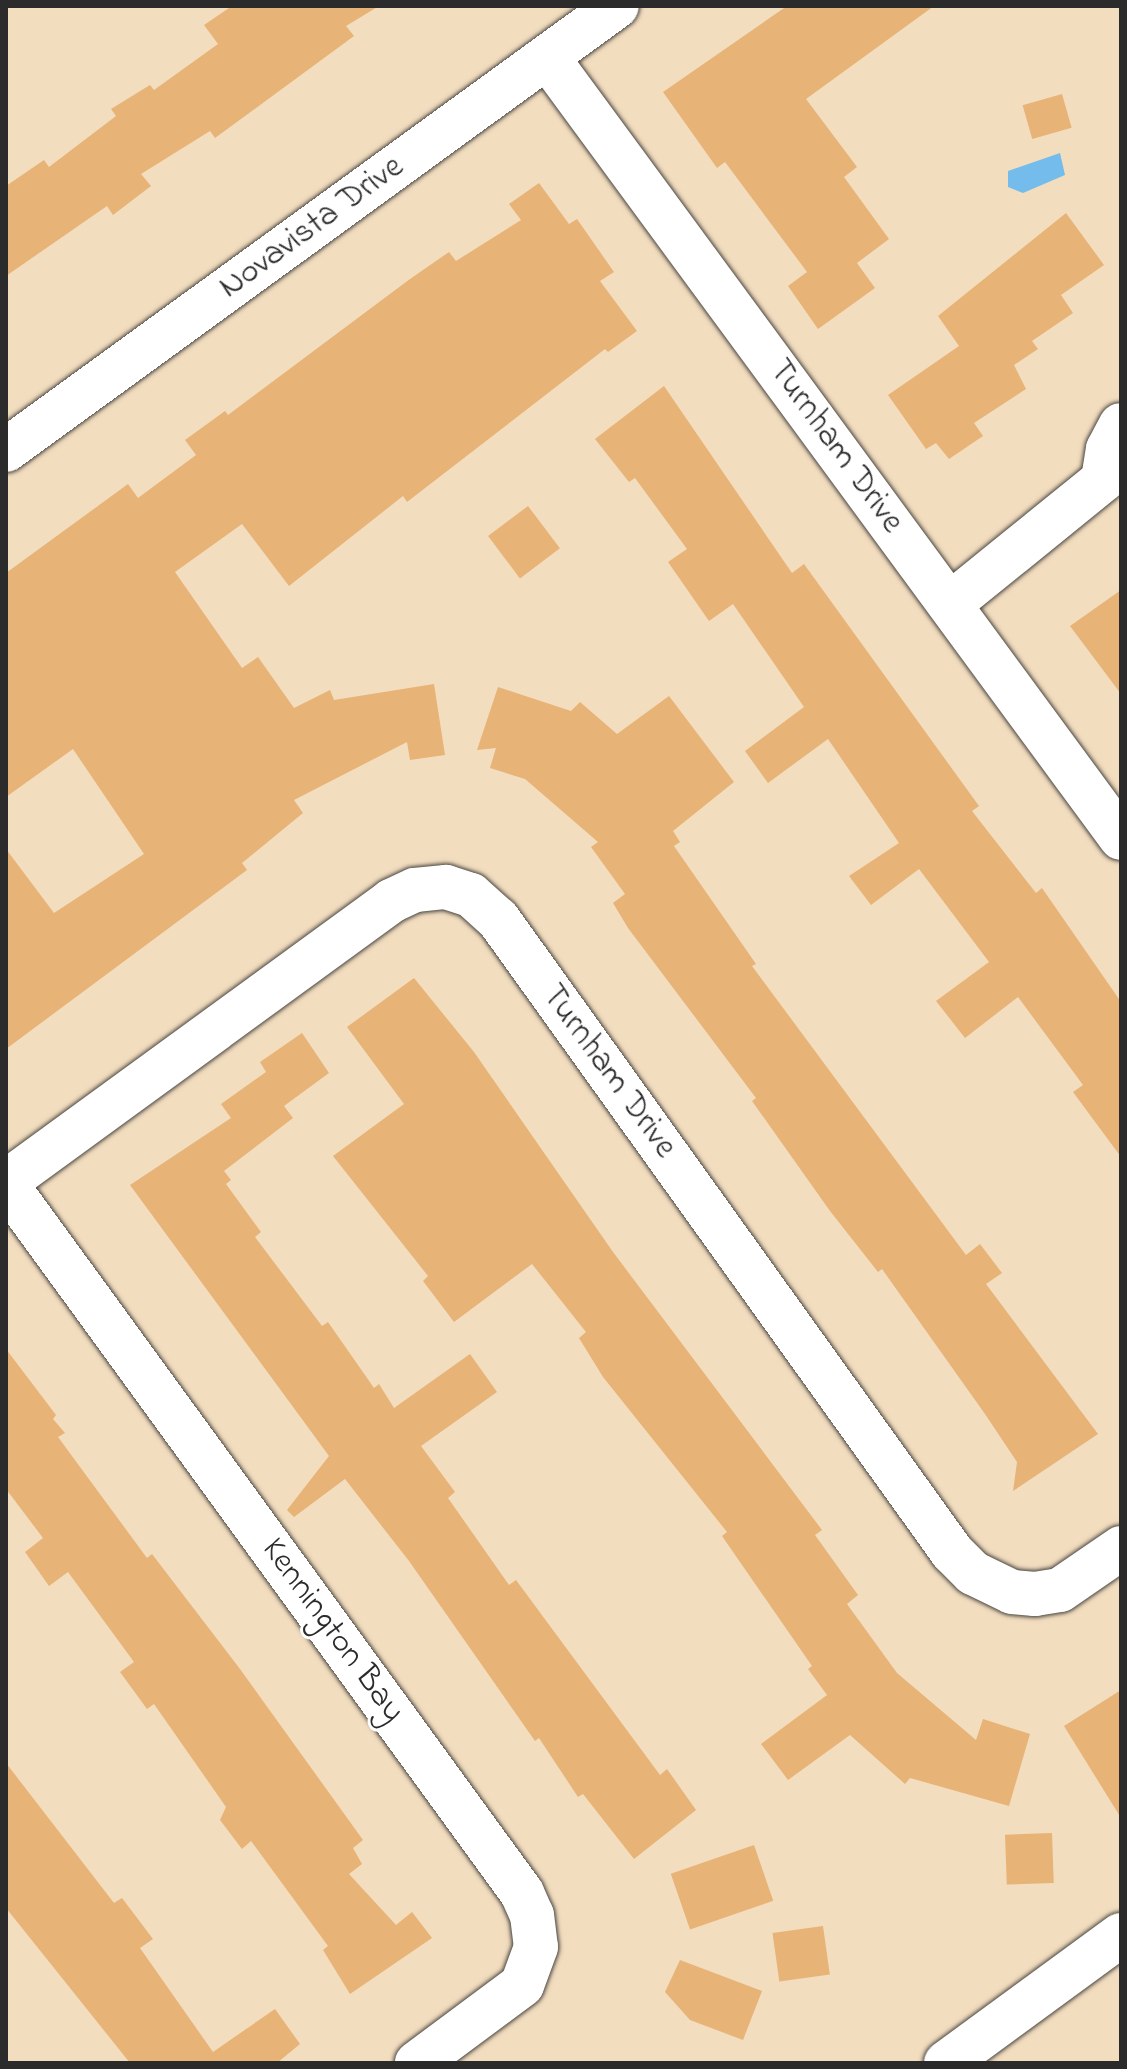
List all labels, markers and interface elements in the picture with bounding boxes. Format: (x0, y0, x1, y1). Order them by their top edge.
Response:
street label: Novavista Drive (212, 147, 412, 309)
street label: Turnham Drive (758, 352, 912, 542)
street label: Turnham Drive (531, 977, 685, 1167)
street label: Kennington Bay (251, 1531, 413, 1731)

